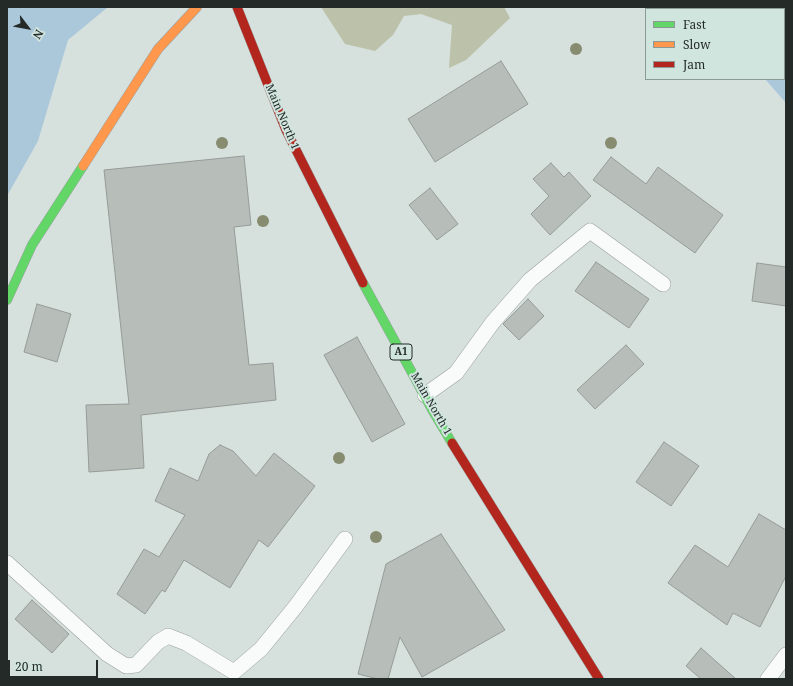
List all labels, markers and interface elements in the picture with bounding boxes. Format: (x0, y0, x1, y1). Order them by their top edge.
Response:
north arrow (8, 8, 48, 48)
legend (645, 8, 785, 80)
text: Fast (683, 16, 706, 33)
text: N (30, 27, 47, 42)
text: Slow (683, 36, 711, 53)
text: Jam (683, 56, 705, 73)
street label: Main North 1 (262, 82, 302, 152)
road number: A1 (390, 344, 412, 360)
street label: Main North 1 (408, 370, 454, 438)
scale bar (10, 652, 100, 678)
text: 20 m (15, 658, 43, 675)

